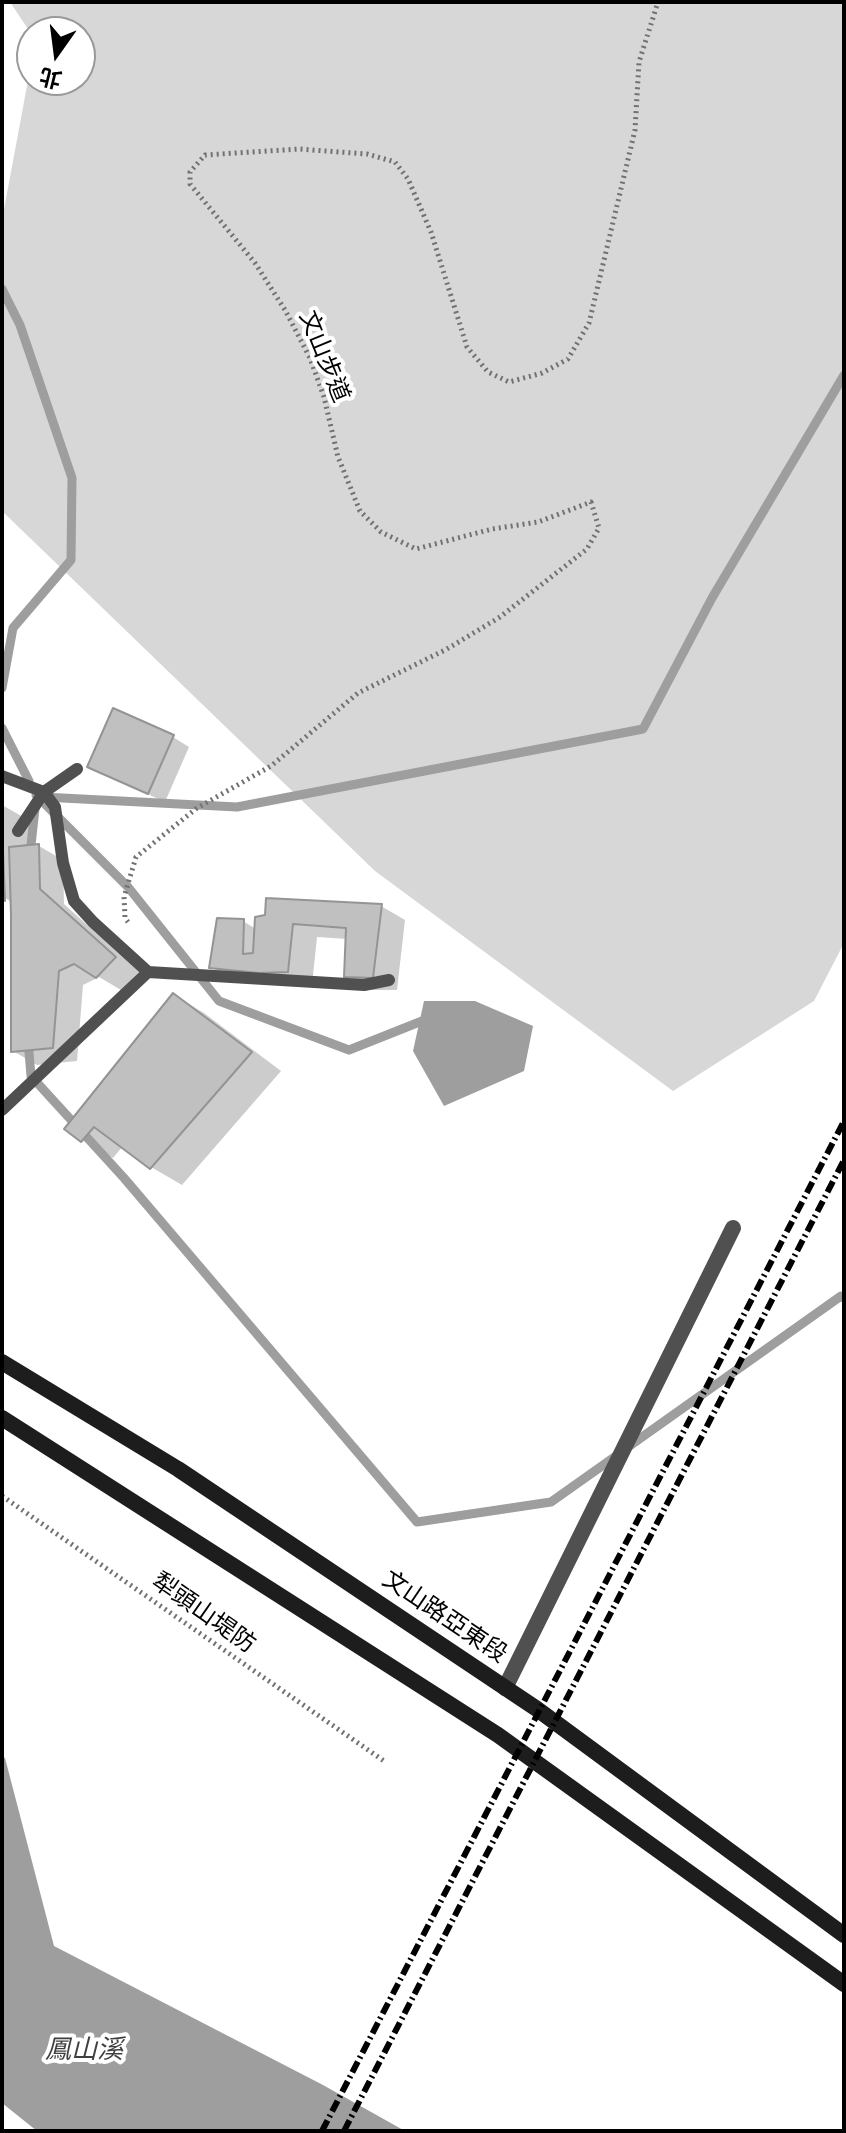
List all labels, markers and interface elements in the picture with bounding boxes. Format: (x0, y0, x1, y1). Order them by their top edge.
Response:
north arrow (16, 16, 96, 96)
text: 北 (36, 60, 65, 96)
street label: 文山步道 (292, 307, 354, 407)
street label: 文山路亞東段 (376, 1566, 512, 1670)
street label: 犁頭山堤防 (146, 1568, 260, 1660)
water label: 鳳山溪 (45, 2035, 123, 2067)

